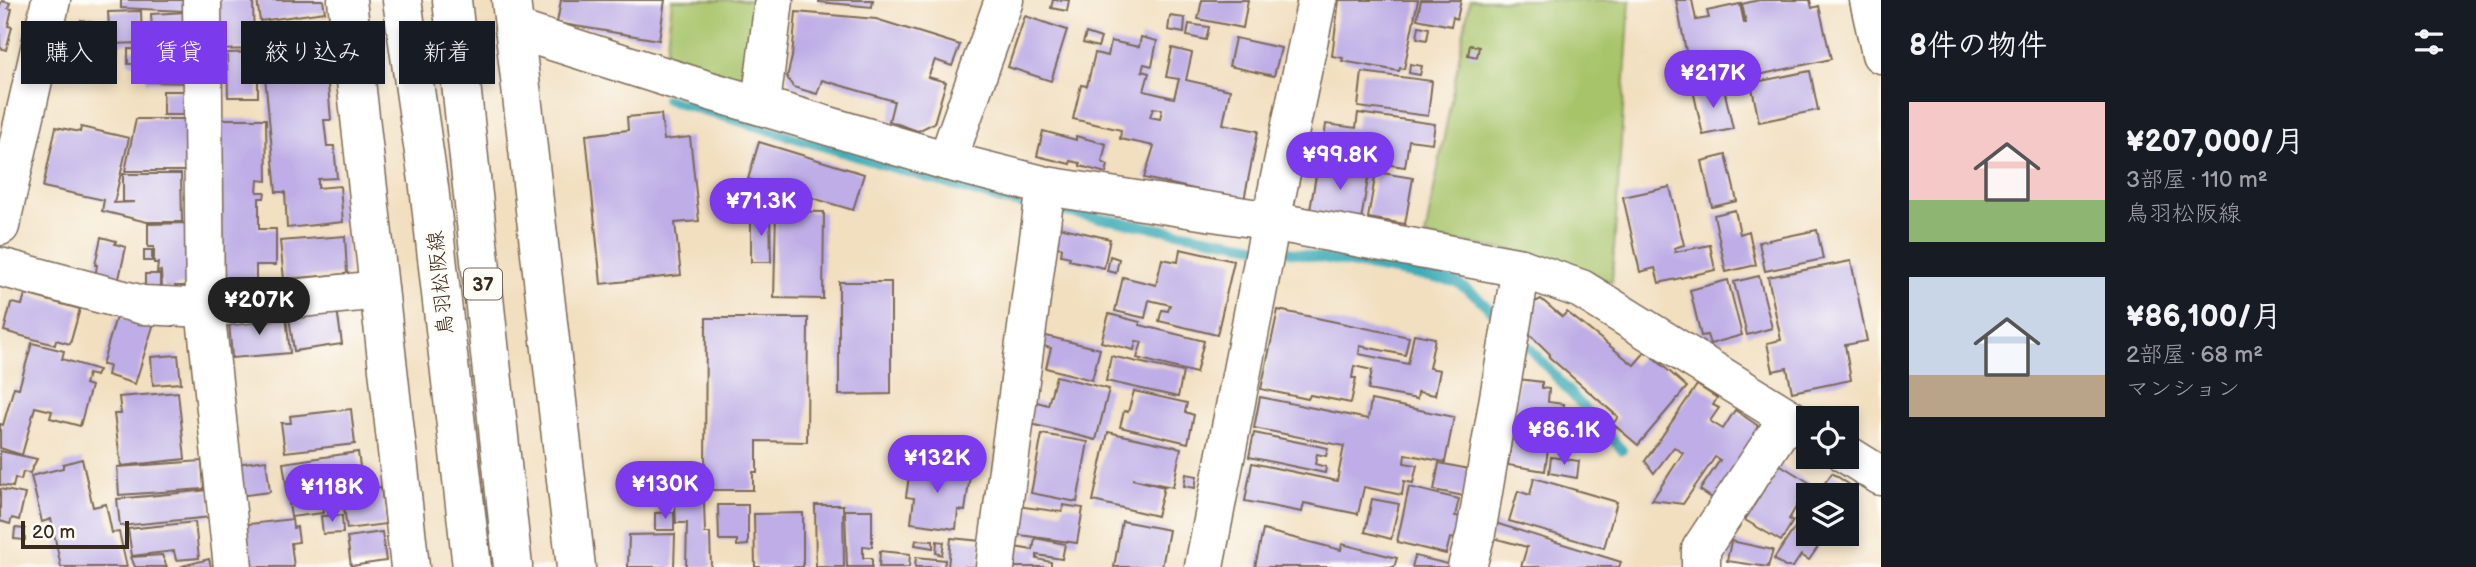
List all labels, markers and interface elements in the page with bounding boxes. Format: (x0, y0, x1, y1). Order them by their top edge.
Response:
chip: 購入 (21, 21, 117, 84)
chip: 賃貸 (131, 21, 227, 84)
chip: 絞り込み (241, 21, 385, 84)
chip: 新着 (399, 21, 495, 84)
icon: filters (2410, 23, 2448, 61)
text: 8件の物件 (1909, 28, 2047, 64)
pin: ¥217K (1664, 50, 1762, 110)
text: ¥217K (1680, 59, 1746, 87)
text: ¥207,000/月 (2126, 124, 2304, 160)
icon: home (1965, 130, 2049, 214)
pin: ¥99.8K (1283, 132, 1397, 192)
text: ¥99.8K (1302, 141, 1378, 169)
text: 3部屋 · 110 m² (2126, 166, 2268, 194)
pin: ¥71.3K (704, 178, 818, 238)
text: ¥71.3K (726, 187, 796, 215)
text: 鳥羽松阪線 (2126, 200, 2241, 228)
street label: 鳥羽松阪線 (423, 229, 458, 336)
road number: 37 (464, 268, 502, 300)
pin: ¥207K (210, 278, 308, 337)
text: ¥207K (224, 286, 294, 314)
text: ¥86,100/月 (2126, 299, 2282, 335)
icon: home (1965, 305, 2049, 389)
text: 2部屋 · 68 m² (2126, 341, 2263, 369)
text: マンション (2126, 375, 2240, 403)
map controls (1796, 406, 1859, 546)
button: locate (1796, 406, 1859, 469)
pin: ¥86.1K (1507, 407, 1621, 467)
text: ¥86.1K (1528, 416, 1600, 444)
pin: ¥132K (888, 435, 986, 495)
text: ¥132K (904, 444, 970, 472)
pin: ¥130K (616, 462, 714, 521)
pin: ¥118K (283, 464, 381, 524)
text: ¥130K (631, 470, 699, 498)
text: ¥118K (301, 473, 363, 501)
button: layers (1796, 483, 1859, 546)
scale bar (21, 518, 130, 550)
text: 20 m (32, 521, 75, 544)

